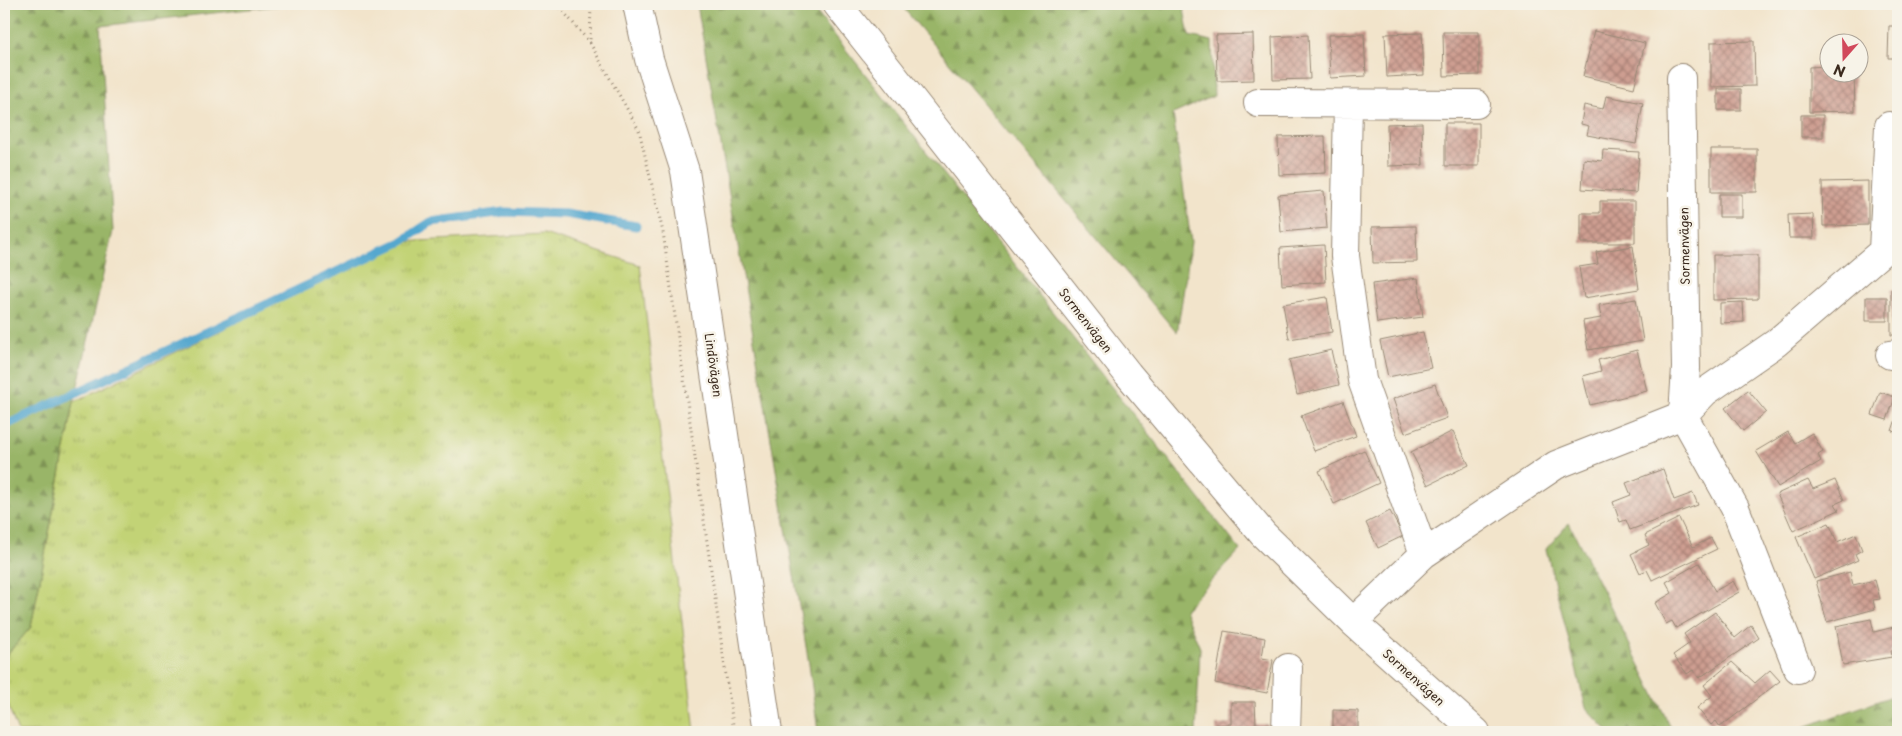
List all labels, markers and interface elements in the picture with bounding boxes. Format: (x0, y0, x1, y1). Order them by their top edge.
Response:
north arrow (1820, 32, 1870, 82)
text: N (1831, 59, 1848, 82)
street label: Sormenvägen (1674, 207, 1694, 285)
street label: Sormenvägen (1055, 284, 1117, 356)
street label: Lindövägen (701, 332, 727, 398)
street label: Sormenvägen (1379, 644, 1449, 710)

